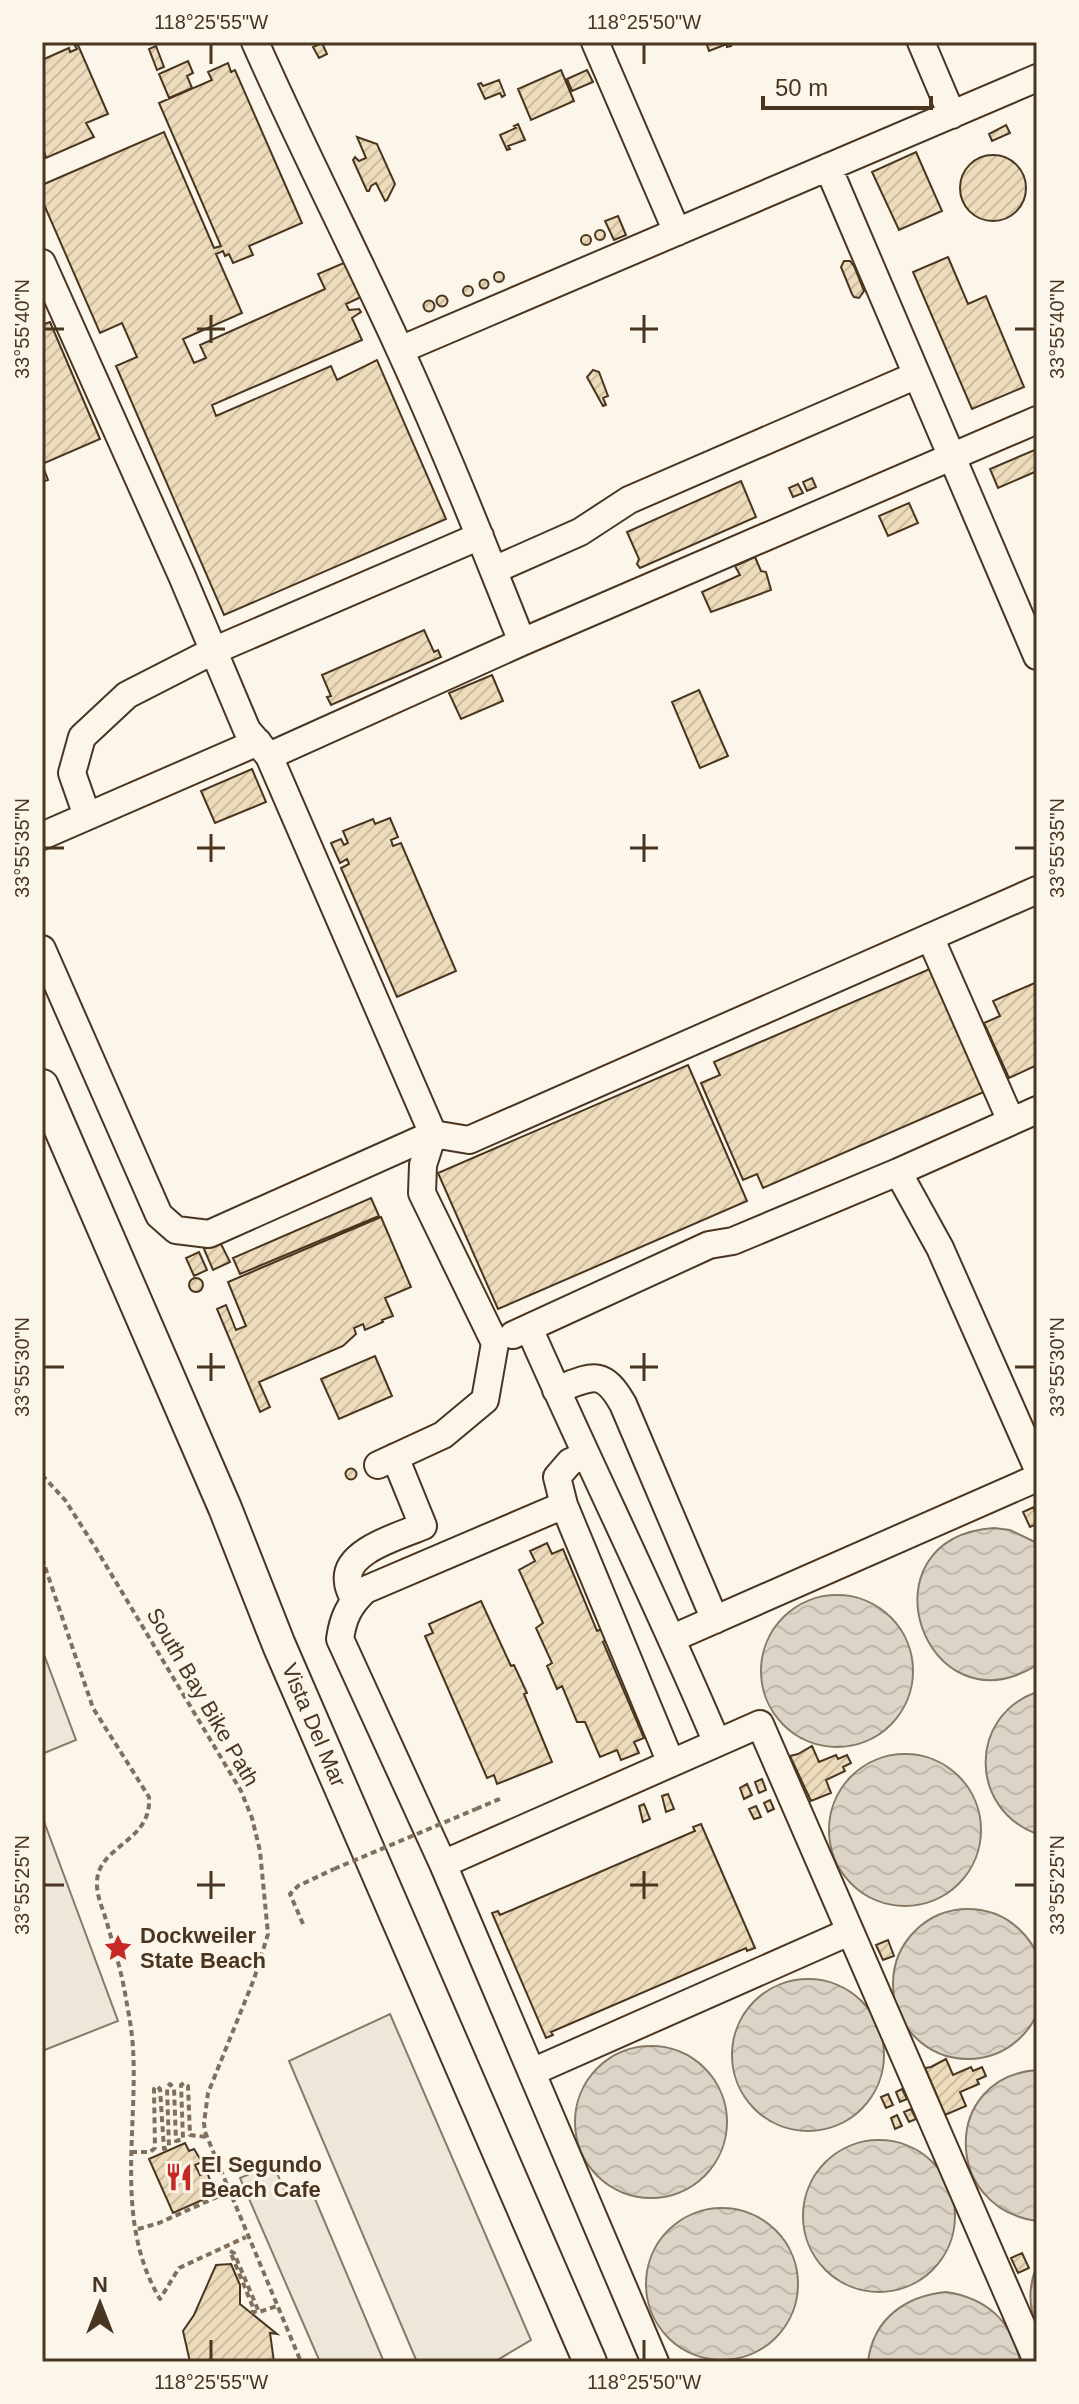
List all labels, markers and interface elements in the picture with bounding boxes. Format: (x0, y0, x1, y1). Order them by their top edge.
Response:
text: 118°25'55"W (154, 11, 268, 33)
text: 118°25'50"W (587, 11, 701, 33)
scale bar (763, 60, 931, 110)
text: 50 m (775, 74, 828, 101)
text: 33°55'40"N (11, 279, 33, 379)
text: 33°55'40"N (1046, 279, 1068, 379)
text: 33°55'35"N (11, 798, 33, 898)
text: 33°55'35"N (1046, 798, 1068, 898)
text: 33°55'30"N (11, 1317, 33, 1417)
text: 33°55'30"N (1046, 1317, 1068, 1417)
street label: South Bay Bike Path (142, 1603, 264, 1791)
street label: Vista Del Mar (277, 1660, 351, 1790)
text: 33°55'25"N (11, 1835, 33, 1935)
text: 33°55'25"N (1046, 1835, 1068, 1935)
place label: Dockweiler State Beach (140, 1923, 266, 1973)
place icon: Dockweiler State Beach (103, 1933, 133, 1963)
place label: El Segundo Beach Cafe (201, 2152, 322, 2202)
restaurant icon: El Segundo Beach Cafe (164, 2162, 194, 2192)
north arrow (60, 2264, 140, 2344)
text: N (92, 2272, 108, 2297)
text: 118°25'55"W (154, 2371, 268, 2393)
text: 118°25'50"W (587, 2371, 701, 2393)

